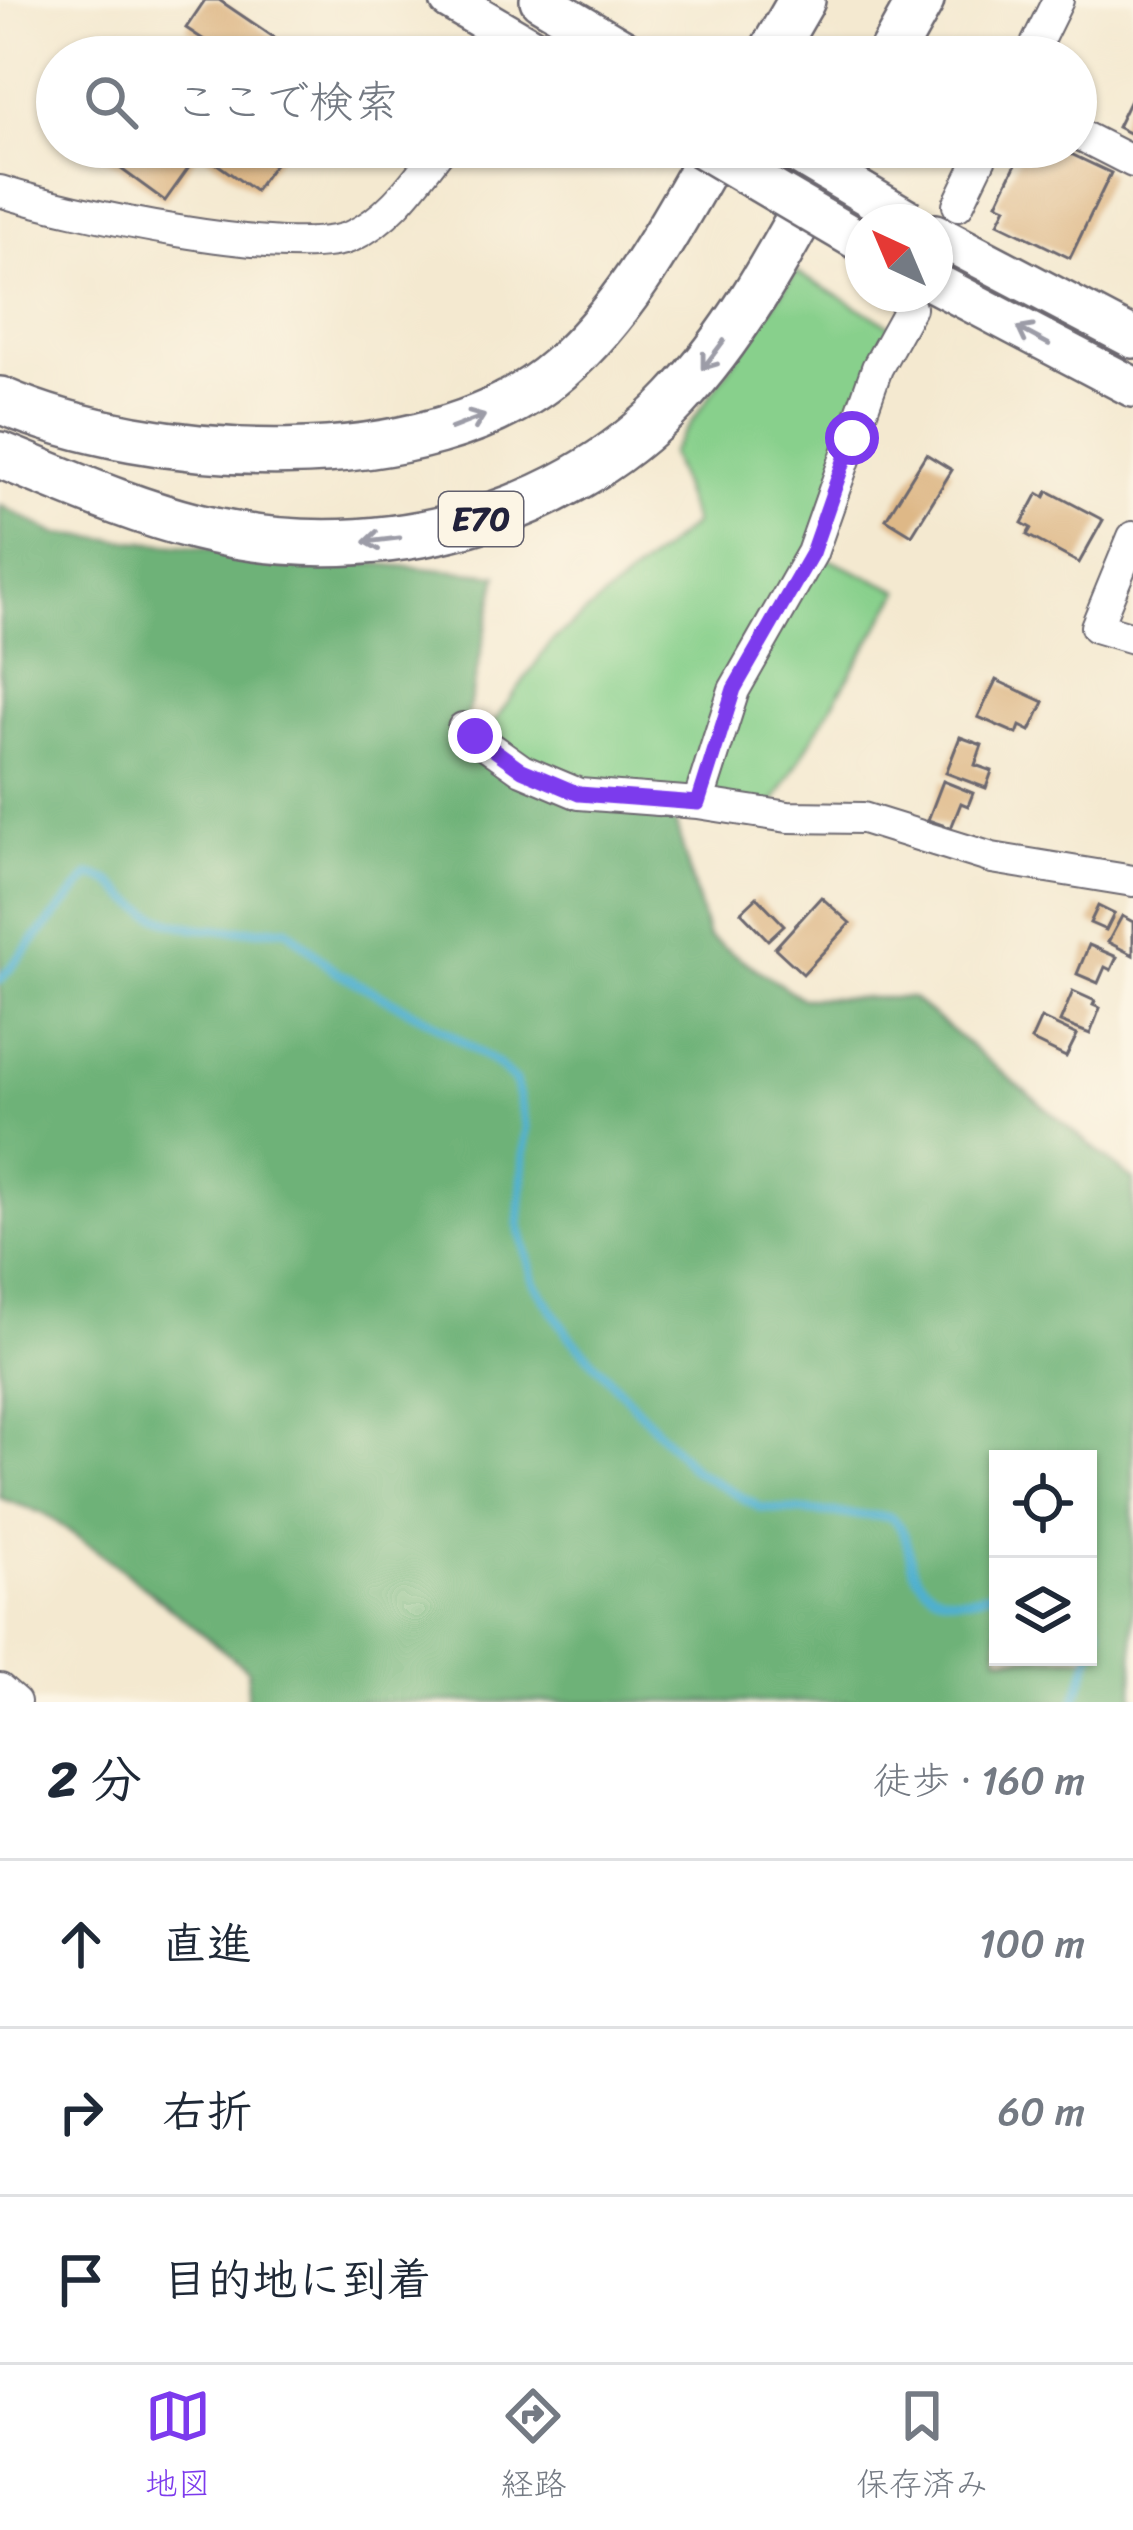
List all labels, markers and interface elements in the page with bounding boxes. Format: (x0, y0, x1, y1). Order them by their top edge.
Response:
search box (36, 36, 1097, 168)
text: ここで検索 (174, 62, 399, 142)
icon: search (78, 69, 144, 135)
north arrow (845, 204, 953, 312)
one-way arrow (1017, 324, 1052, 347)
one-way arrow (700, 338, 726, 371)
one-way arrow (448, 410, 485, 432)
route start (825, 411, 879, 465)
road number: E70 (439, 492, 523, 546)
one-way arrow (363, 529, 402, 552)
route end (448, 709, 502, 763)
map controls (989, 1450, 1097, 1666)
button: locate (989, 1450, 1097, 1558)
button: layers (989, 1558, 1097, 1666)
text: 2 分 (48, 1735, 142, 1825)
text: 徒歩 · 160 m (873, 1746, 1085, 1815)
text: 直進 (162, 1904, 252, 1984)
text: 100 m (979, 1909, 1085, 1978)
icon: ahead (48, 1911, 114, 1977)
text: 右折 (162, 2072, 252, 2152)
text: 60 m (998, 2077, 1085, 2146)
icon: right (48, 2079, 114, 2145)
text: 目的地に到着 (162, 2240, 432, 2320)
icon: arrive (48, 2247, 114, 2313)
tab: 地図 (145, 2383, 211, 2513)
tab: 経路 (500, 2383, 566, 2513)
tab: 保存済み (856, 2383, 988, 2513)

